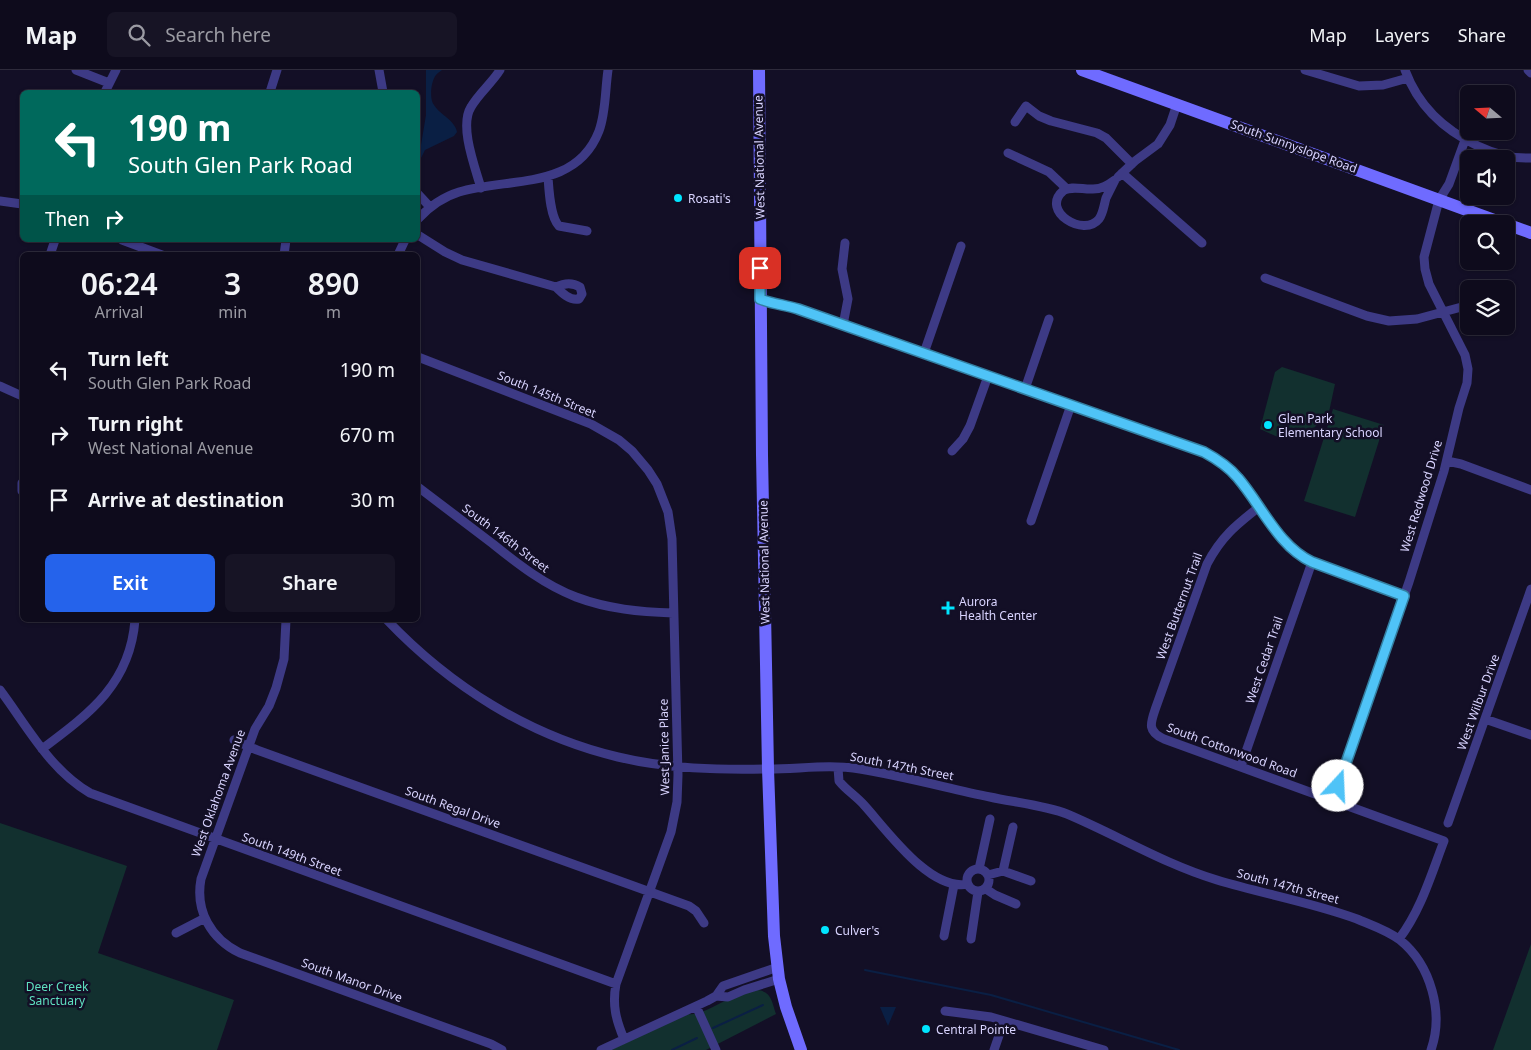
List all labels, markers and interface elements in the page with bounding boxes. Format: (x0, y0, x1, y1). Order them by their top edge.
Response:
search box (107, 12, 457, 57)
text: Map (25, 18, 77, 51)
icon: search (125, 21, 153, 49)
text: Search here (165, 22, 271, 48)
text: Map (1309, 23, 1347, 47)
text: Layers (1375, 23, 1430, 47)
text: Share (1458, 23, 1506, 47)
north arrow (1460, 85, 1515, 140)
map controls (1460, 85, 1515, 335)
street label: West National Avenue (749, 95, 769, 219)
text: 190 m (128, 104, 231, 151)
icon: left (45, 110, 110, 175)
street label: South Sunnyslope Road (1228, 115, 1360, 177)
text: South Glen Park Road (128, 149, 353, 179)
button: sound (1460, 150, 1515, 205)
place label: Rosati's (688, 190, 731, 207)
marker: Rosati's (672, 192, 684, 204)
icon: right (100, 205, 128, 233)
text: Then (45, 206, 90, 232)
button: search (1460, 215, 1515, 270)
pin (739, 247, 781, 289)
icon: arrive (746, 254, 774, 282)
text: 06:24 (81, 263, 158, 304)
text: 3 (224, 263, 241, 304)
text: 890 (308, 263, 359, 304)
button: layers (1460, 280, 1515, 335)
text: Arrival (95, 301, 144, 323)
text: min (218, 301, 247, 323)
text: m (326, 301, 341, 323)
text: Turn left (88, 346, 169, 372)
icon: left (45, 356, 73, 384)
text: 190 m (340, 357, 395, 383)
street label: South 145th Street (495, 366, 600, 422)
text: South Glen Park Road (88, 372, 251, 394)
place label: Glen Park Elementary School (1278, 410, 1383, 441)
text: Turn right (88, 411, 183, 437)
marker: Glen Park Elementary School (1262, 419, 1274, 431)
icon: right (45, 421, 73, 449)
text: 670 m (340, 422, 395, 448)
text: West National Avenue (88, 437, 253, 459)
street label: West Redwood Drive (1396, 438, 1446, 554)
icon: arrive (45, 486, 73, 514)
text: Arrive at destination (88, 487, 284, 513)
text: 30 m (351, 487, 395, 513)
street label: South 146th Street (459, 500, 554, 577)
street label: West National Avenue (754, 500, 774, 624)
street label: West Butternut Trail (1152, 550, 1206, 662)
button: Exit (45, 554, 215, 612)
button: Share (225, 554, 395, 612)
place label: Aurora Health Center (959, 593, 1037, 624)
marker: Aurora Health Center (941, 601, 955, 615)
street label: West Cedar Trail (1241, 614, 1287, 706)
street label: West Wilbur Drive (1453, 652, 1503, 752)
street label: West Janice Place (655, 698, 673, 795)
street label: South Cottonwood Road (1164, 718, 1300, 782)
street label: West Oklahoma Avenue (187, 727, 249, 859)
street label: South 147th Street (849, 748, 956, 784)
position arrow (1311, 759, 1363, 811)
street label: South Regal Drive (403, 782, 503, 832)
street label: South 149th Street (240, 828, 345, 880)
street label: South 147th Street (1235, 864, 1342, 908)
place label: Culver's (835, 922, 880, 939)
marker: Culver's (819, 924, 831, 936)
street label: South Manor Drive (299, 954, 405, 1006)
park label: Deer Creek Sanctuary (26, 978, 89, 1009)
place label: Central Pointe (936, 1021, 1016, 1038)
marker: Central Pointe (920, 1023, 932, 1035)

